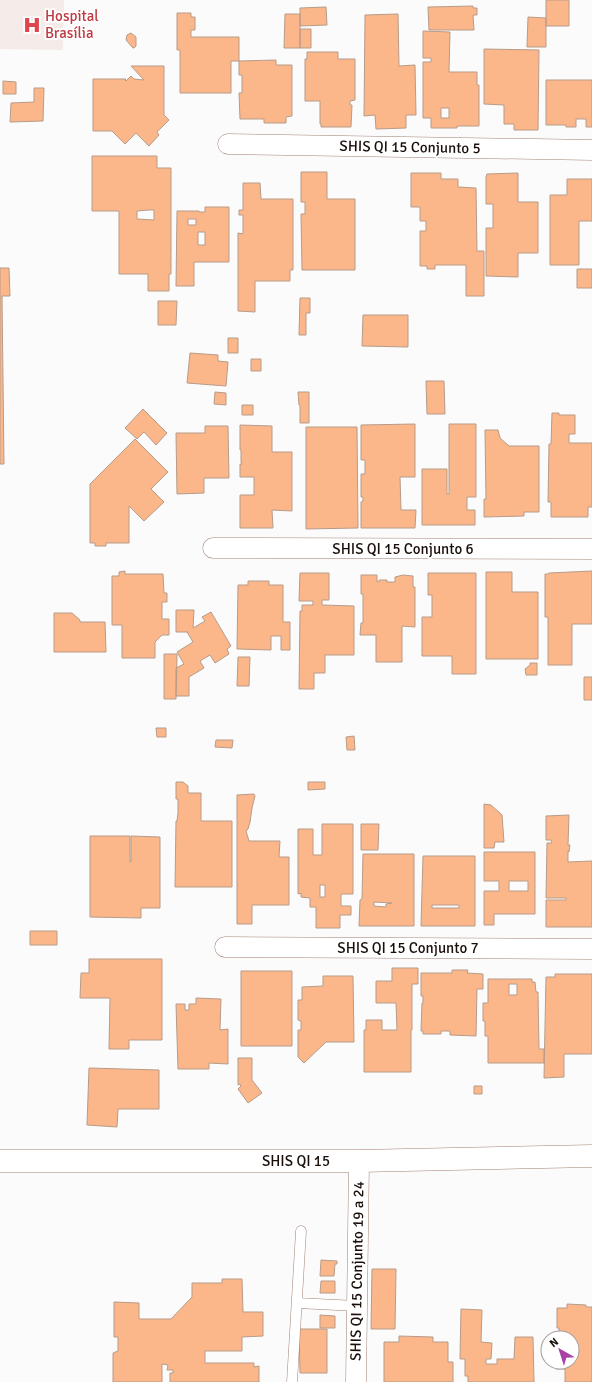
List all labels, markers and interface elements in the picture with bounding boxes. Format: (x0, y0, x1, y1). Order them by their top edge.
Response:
place label: Hospital Brasília (45, 7, 99, 42)
hospital icon: Hospital Brasília (22, 15, 42, 35)
street label: SHIS QI 15 Conjunto 5 (339, 137, 481, 157)
street label: SHIS QI 15 Conjunto 6 (332, 540, 474, 558)
street label: SHIS QI 15 Conjunto 7 (337, 939, 479, 957)
street label: SHIS QI 15 (262, 1152, 330, 1170)
street label: SHIS QI 15 Conjunto 19 a 24 (346, 1181, 368, 1361)
north arrow (540, 1330, 580, 1370)
text: N (547, 1335, 561, 1350)

